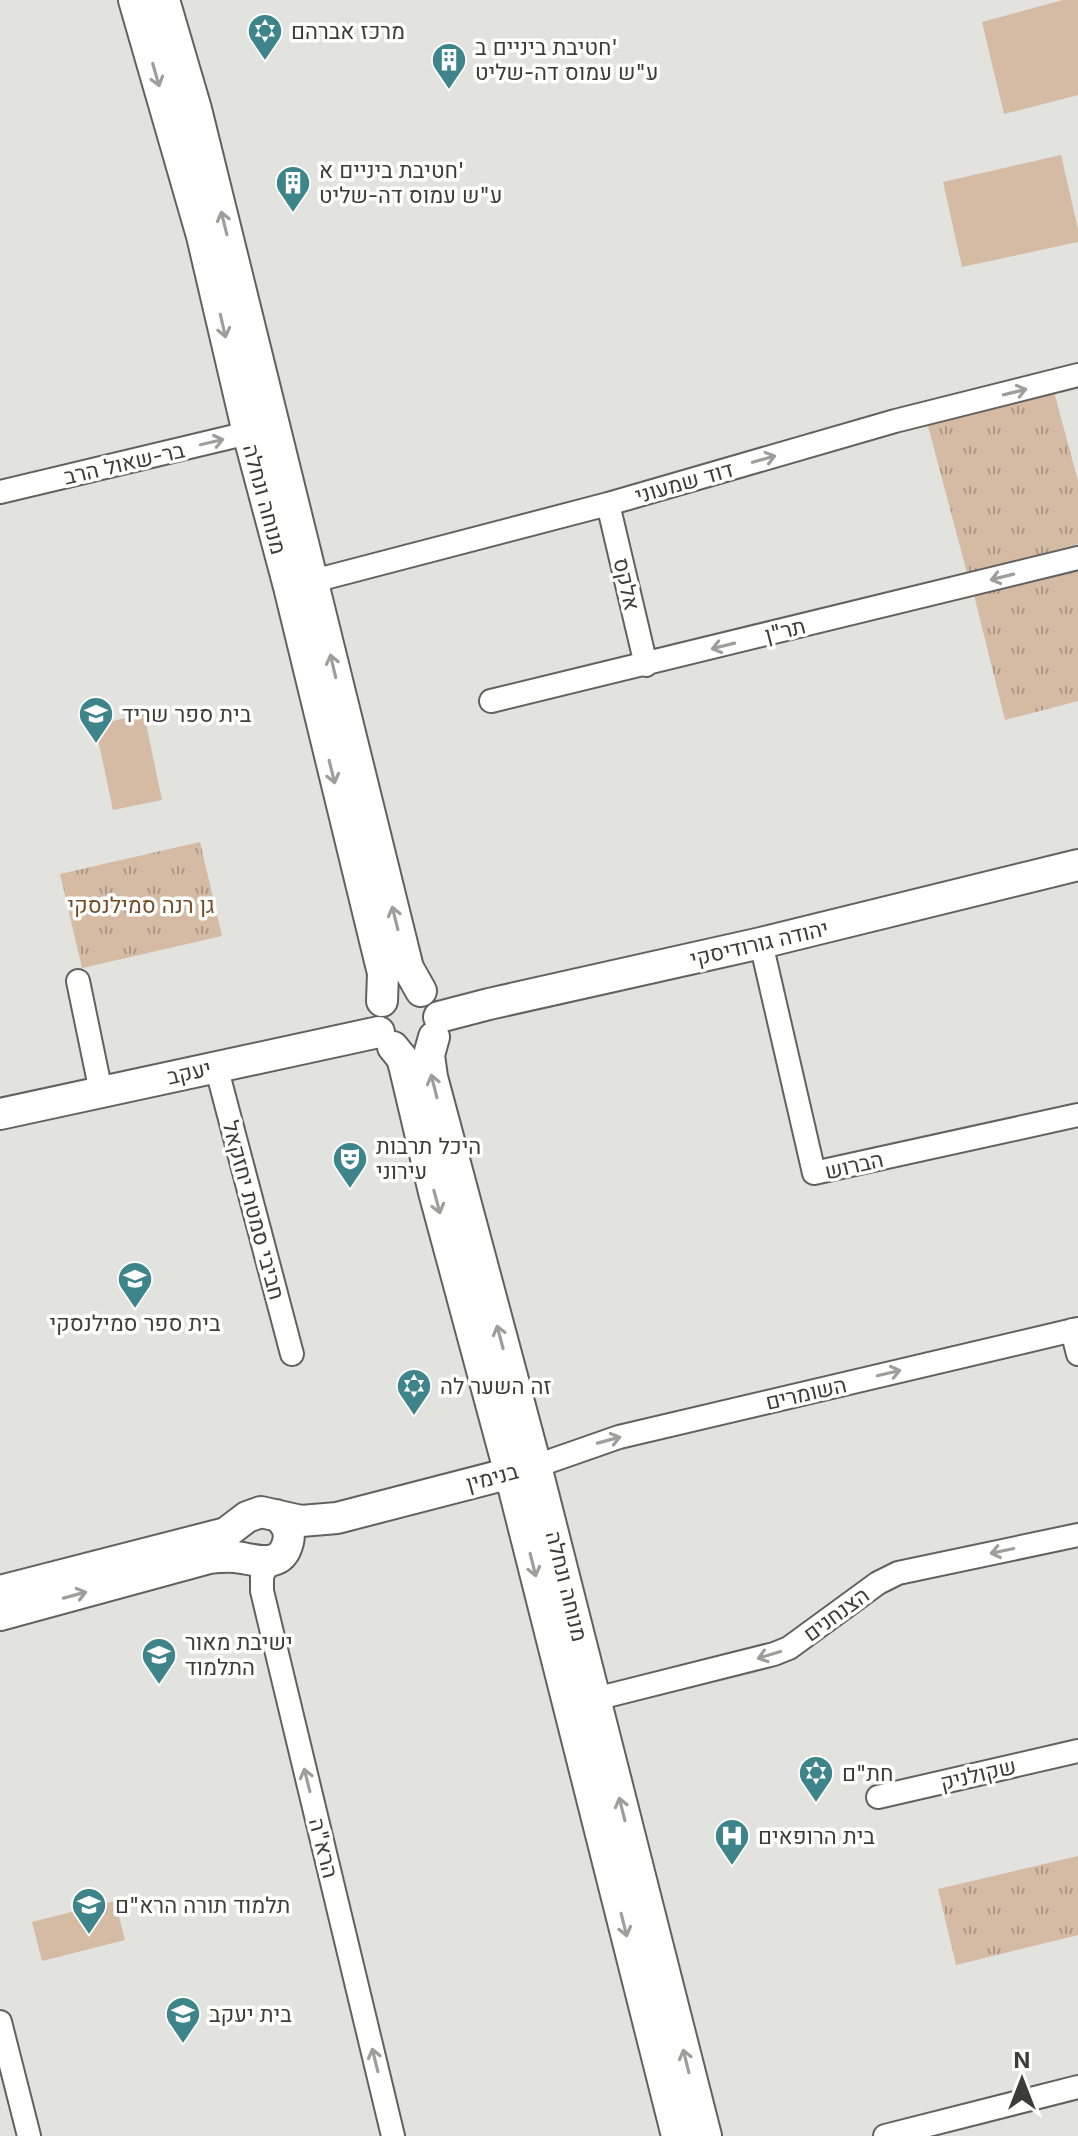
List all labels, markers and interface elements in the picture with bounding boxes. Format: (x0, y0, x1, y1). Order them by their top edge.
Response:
synagogue icon: מרכז אברהם (246, 12, 284, 62)
place label: מרכז אברהם (291, 18, 405, 44)
place label: חטיבת ביניים ב' ע"ש עמוס דה-שליט (475, 34, 659, 85)
building icon: חטיבת ביניים ב' ע"ש עמוס דה-שליט (430, 41, 468, 91)
one-way arrow (149, 61, 164, 87)
place label: חטיבת ביניים א' ע"ש עמוס דה-שליט (319, 157, 503, 208)
building icon: חטיבת ביניים א' ע"ש עמוס דה-שליט (274, 164, 312, 214)
one-way arrow (215, 210, 230, 236)
one-way arrow (216, 313, 231, 338)
one-way arrow (1001, 383, 1027, 398)
one-way arrow (199, 433, 224, 448)
street label: בר-שאול הרב (61, 436, 187, 490)
street label: מנוחה ונחלה (238, 441, 292, 557)
one-way arrow (750, 451, 776, 466)
street label: דוד שמעוני (632, 456, 736, 508)
street label: אלקס (608, 555, 646, 613)
one-way arrow (990, 570, 1016, 585)
street label: תר"ן (762, 612, 808, 648)
one-way arrow (710, 639, 736, 654)
one-way arrow (325, 653, 340, 679)
school or university icon: בית ספר שריד (77, 695, 115, 745)
place label: בית ספר שריד (122, 701, 252, 727)
one-way arrow (326, 759, 341, 784)
park label: גן רנה סמילנסקי (67, 892, 215, 918)
one-way arrow (387, 906, 402, 932)
street label: יהודה גורודיסקי (687, 914, 831, 972)
street label: יעקב (164, 1054, 214, 1090)
one-way arrow (426, 1073, 441, 1099)
street label: חביבי סמטת יחזקאל (218, 1118, 290, 1302)
place label: היכל תרבות עירוני (376, 1133, 481, 1184)
theatre icon: היכל תרבות עירוני (331, 1140, 369, 1190)
street label: הברוש (822, 1146, 886, 1184)
one-way arrow (430, 1189, 445, 1215)
school or university icon: בית ספר סמילנסקי (116, 1260, 154, 1310)
place label: בית ספר סמילנסקי (49, 1310, 221, 1336)
one-way arrow (492, 1325, 507, 1351)
one-way arrow (876, 1365, 902, 1380)
synagogue icon: זה השער לה (395, 1367, 433, 1417)
street label: השומרים (763, 1371, 849, 1415)
place label: זה השער לה (440, 1373, 551, 1399)
one-way arrow (596, 1432, 622, 1447)
street label: בנימין (463, 1457, 521, 1496)
street label: מנוחה ונחלה (541, 1528, 593, 1644)
one-way arrow (989, 1544, 1015, 1559)
one-way arrow (526, 1551, 541, 1577)
street label: הצנחנים (798, 1581, 874, 1647)
one-way arrow (62, 1586, 88, 1601)
place label: ישיבת מאור התלמוד (185, 1629, 293, 1680)
school or university icon: ישיבת מאור התלמוד (140, 1636, 178, 1686)
one-way arrow (756, 1648, 782, 1663)
street label: שקולניק (937, 1753, 1019, 1795)
synagogue icon: חת"ם (797, 1754, 835, 1804)
place label: חת"ם (842, 1760, 893, 1786)
one-way arrow (299, 1768, 314, 1794)
one-way arrow (613, 1796, 628, 1822)
street label: הרא"ה (304, 1815, 344, 1881)
hospital icon: בית הרופאים (713, 1817, 751, 1867)
place label: בית הרופאים (758, 1823, 875, 1849)
school or university icon: תלמוד תורה הרא"ם (70, 1886, 108, 1936)
place label: תלמוד תורה הרא"ם (115, 1892, 290, 1918)
one-way arrow (617, 1912, 632, 1938)
school or university icon: בית יעקב (164, 1995, 202, 2045)
place label: בית יעקב (209, 2001, 292, 2027)
north arrow (982, 2040, 1062, 2120)
text: N (1014, 2047, 1030, 2073)
one-way arrow (366, 2048, 381, 2074)
one-way arrow (678, 2048, 693, 2074)

